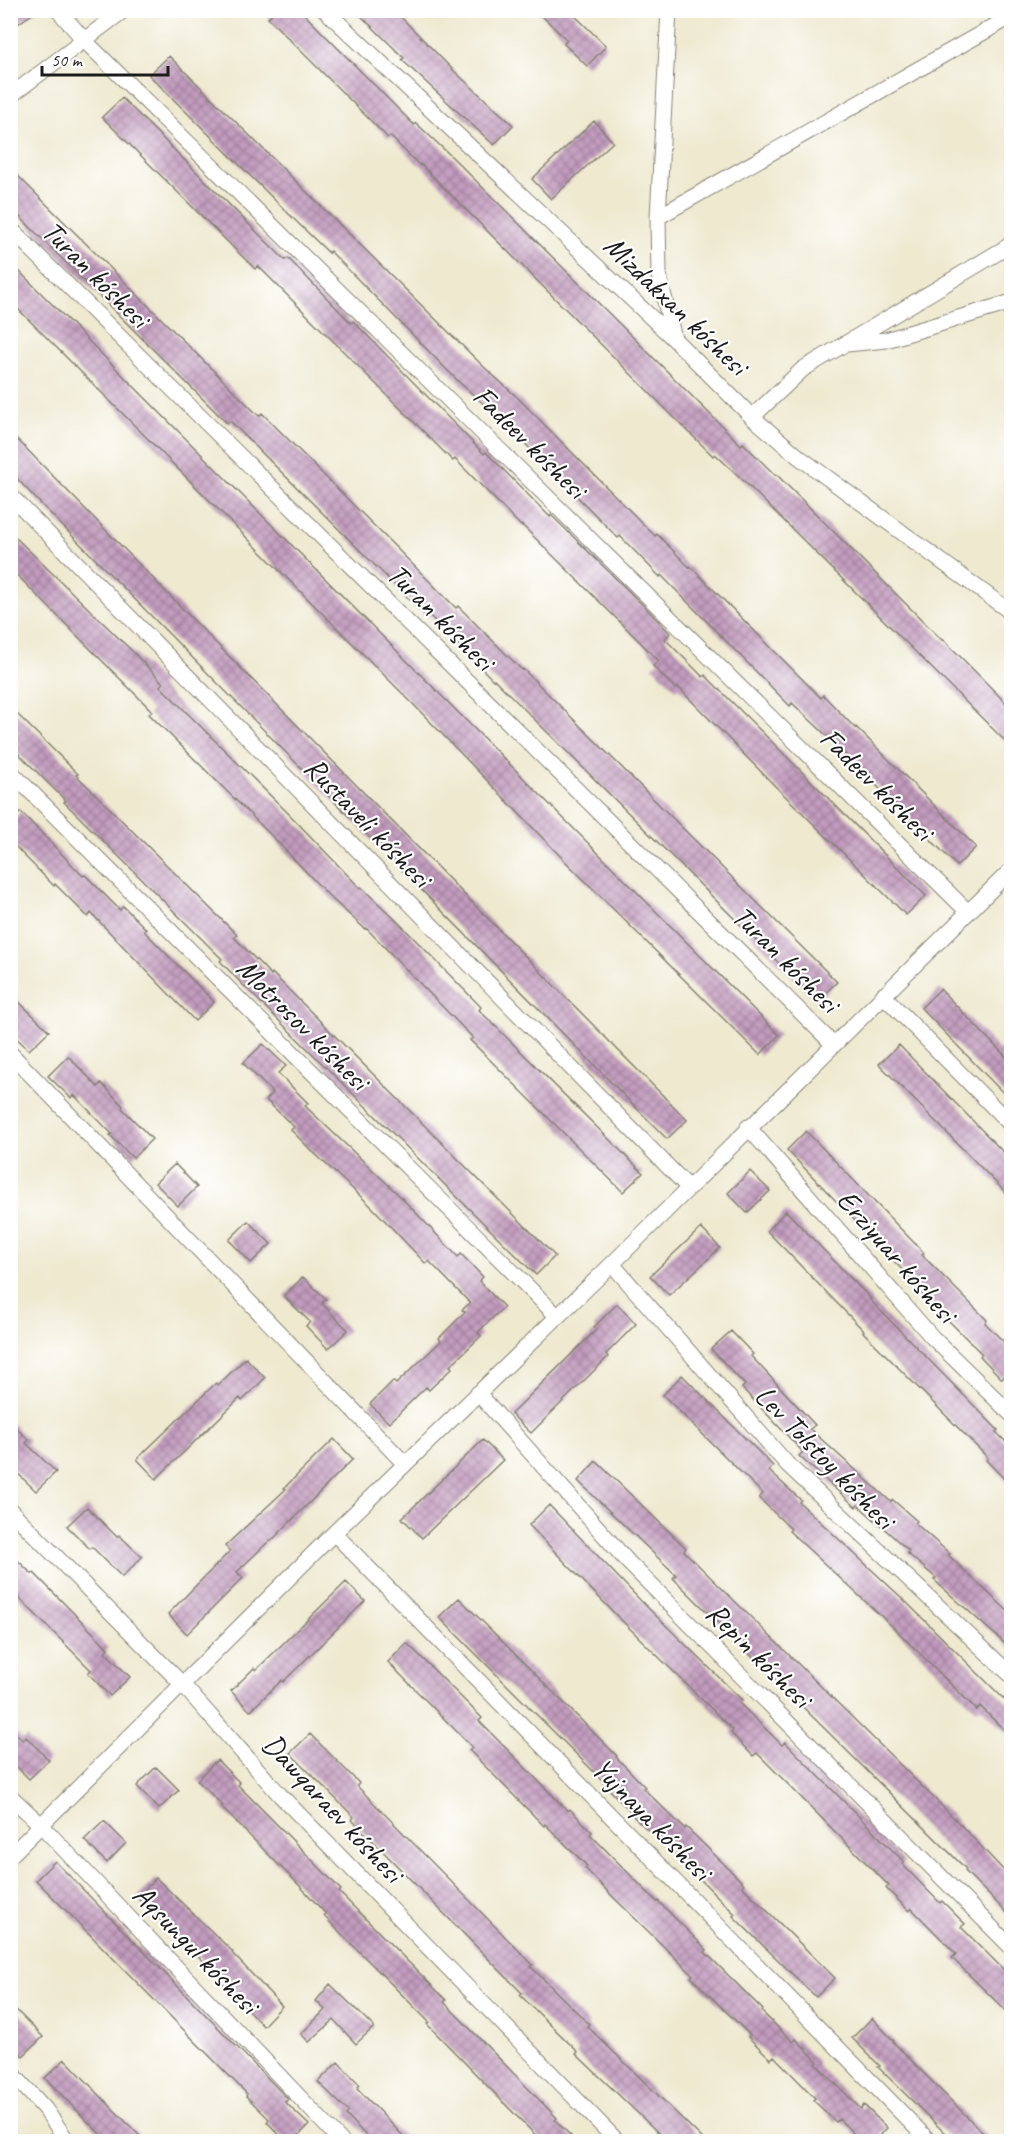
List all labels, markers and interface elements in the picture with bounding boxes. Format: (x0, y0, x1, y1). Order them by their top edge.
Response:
scale bar (42, 39, 168, 77)
text: 50 m (51, 49, 84, 71)
street label: Turan kóshesi (34, 212, 160, 338)
street label: Mizdakxan kóshesi (596, 227, 759, 386)
street label: Fadeev kóshesi (465, 377, 597, 509)
street label: Turan kóshesi (379, 555, 505, 681)
street label: Fadeev kóshesi (812, 719, 944, 851)
street label: Rustaveli kóshesi (296, 749, 442, 898)
street label: Turan kóshesi (724, 897, 850, 1023)
street label: Motrosov kóshesi (229, 950, 380, 1101)
street label: Erziyuar kóshesi (829, 1181, 967, 1333)
street label: Lev Tolstoy kóshesi (747, 1377, 906, 1540)
street label: Repin kóshesi (698, 1594, 822, 1718)
street label: Dawqaraev kóshesi (254, 1726, 414, 1893)
street label: Yujnaya kóshesi (584, 1749, 722, 1891)
street label: Aqsungul kóshesi (125, 1876, 270, 2024)

